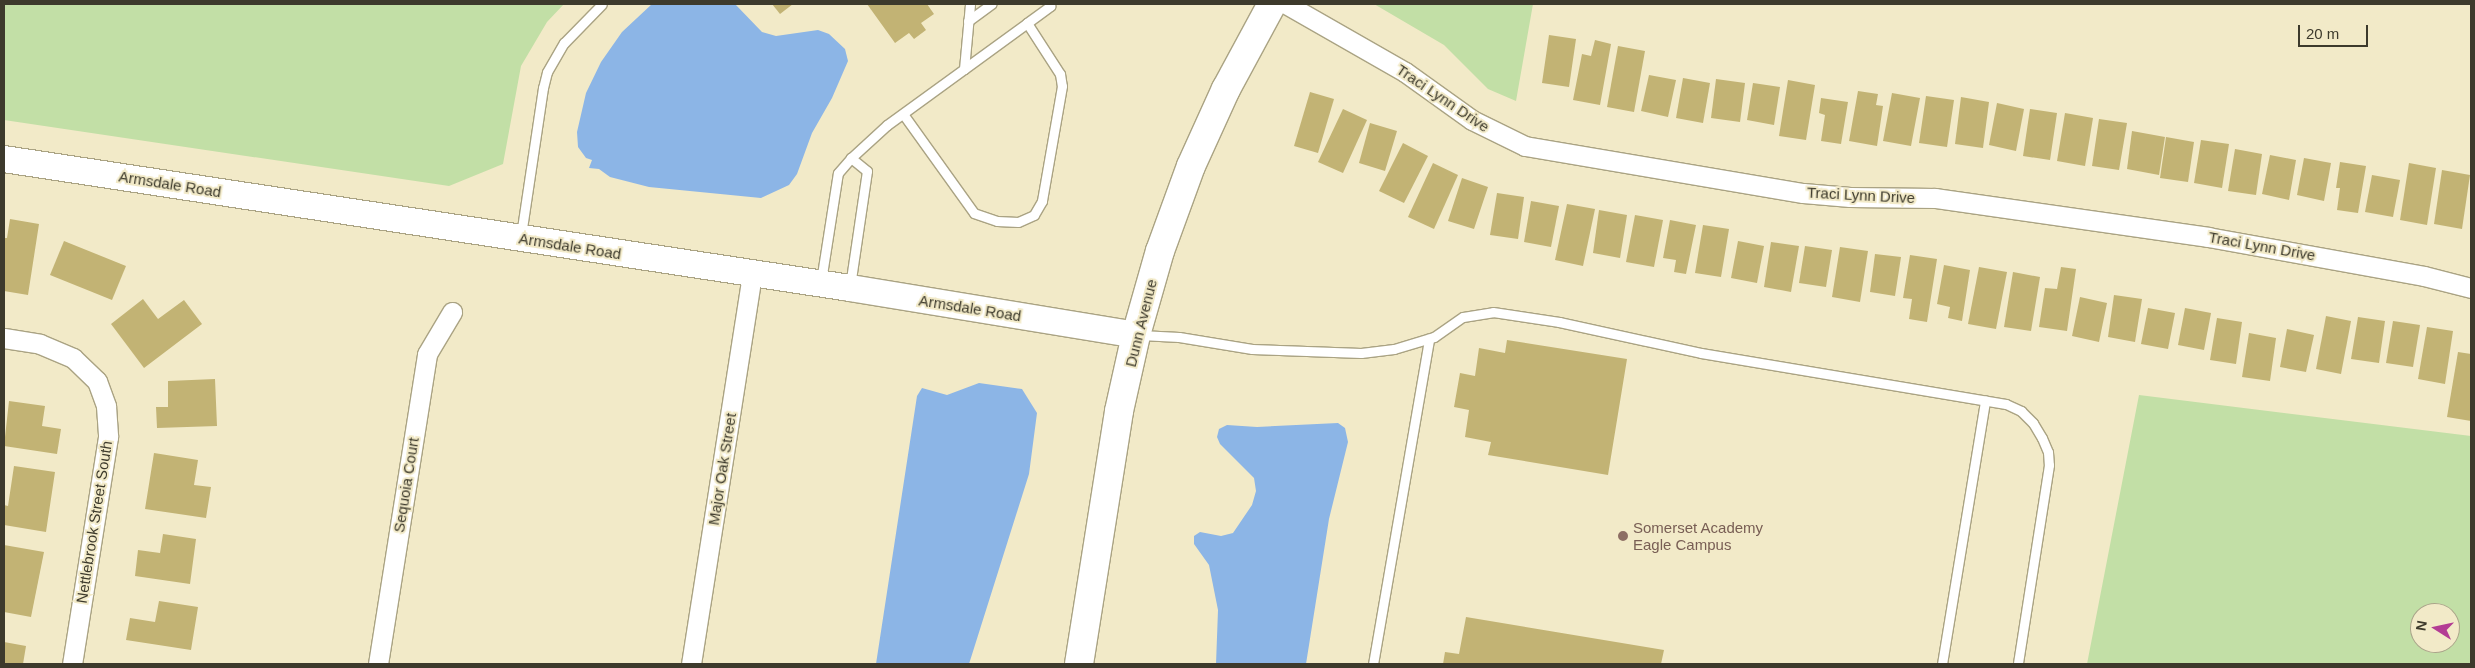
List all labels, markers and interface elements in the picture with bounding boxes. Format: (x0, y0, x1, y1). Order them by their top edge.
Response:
scale bar (2300, 15, 2370, 47)
text: 20 m (2306, 25, 2339, 42)
street label: Traci Lynn Drive (1393, 60, 1493, 136)
street label: Armsdale Road (118, 167, 222, 201)
street label: Traci Lynn Drive (1807, 183, 1915, 207)
street label: Traci Lynn Drive (2207, 228, 2317, 264)
street label: Armsdale Road (518, 229, 622, 263)
street label: Dunn Avenue (1121, 277, 1161, 369)
street label: Armsdale Road (918, 291, 1022, 325)
street label: Major Oak Street (704, 412, 740, 526)
street label: Sequoia Court (390, 436, 422, 534)
street label: Nettlebrook Street South (72, 439, 116, 605)
place label: Somerset Academy Eagle Campus (1633, 518, 1764, 553)
marker: Somerset Academy Eagle Campus (1617, 530, 1629, 542)
north arrow (2410, 603, 2460, 653)
text: N (2412, 619, 2430, 632)

